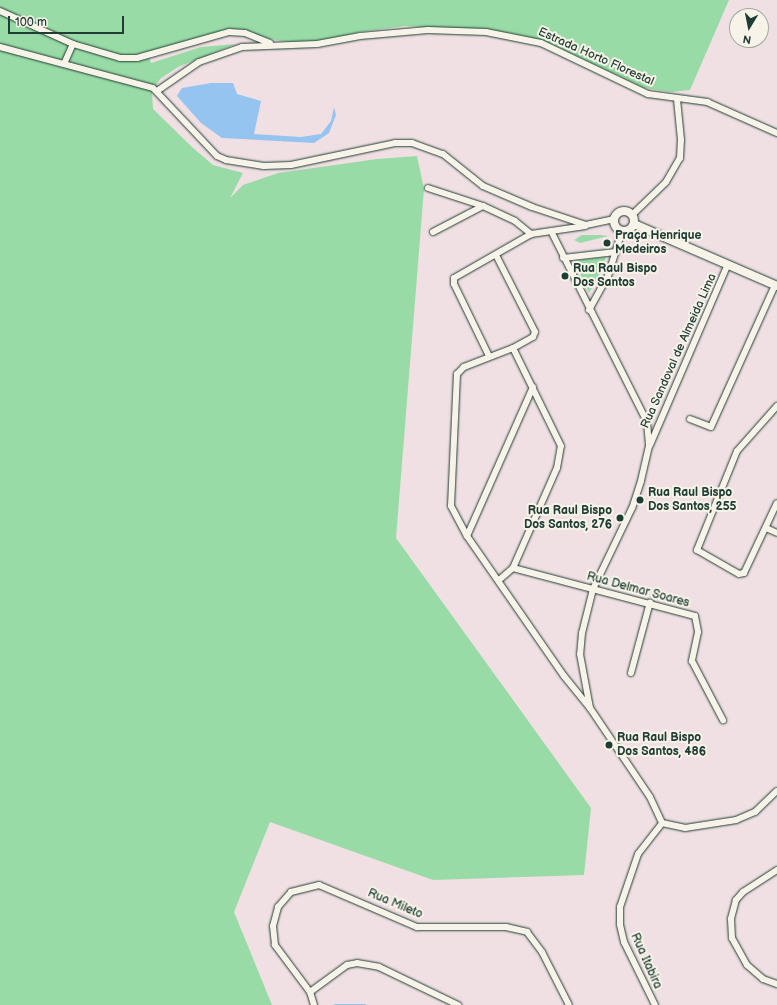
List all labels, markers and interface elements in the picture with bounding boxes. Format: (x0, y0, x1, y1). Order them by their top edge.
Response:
scale bar (10, 8, 126, 34)
north arrow (729, 8, 769, 48)
text: 100 m (15, 15, 47, 30)
street label: Estrada Horto Florestal (536, 25, 656, 89)
text: N (742, 32, 752, 46)
place label: Praça Henrique Medeiros (615, 229, 701, 257)
marker: Praça Henrique Medeiros (602, 238, 612, 248)
place label: Rua Raul Bispo Dos Santos (573, 262, 657, 290)
marker: Rua Raul Bispo Dos Santos (560, 271, 570, 281)
street label: Rua Sandoval de Almeida Lima (638, 271, 720, 431)
place label: Rua Raul Bispo Dos Santos, 255 (648, 486, 736, 514)
marker: Rua Raul Bispo Dos Santos, 255 (635, 495, 645, 505)
place label: Rua Raul Bispo Dos Santos, 276 (524, 504, 612, 532)
marker: Rua Raul Bispo Dos Santos, 276 (615, 513, 625, 523)
street label: Rua Delmar Soares (585, 569, 691, 611)
place label: Rua Raul Bispo Dos Santos, 486 (617, 731, 706, 759)
marker: Rua Raul Bispo Dos Santos, 486 (604, 740, 614, 750)
street label: Rua Mileto (365, 886, 425, 922)
street label: Rua Itabira (627, 931, 665, 991)

